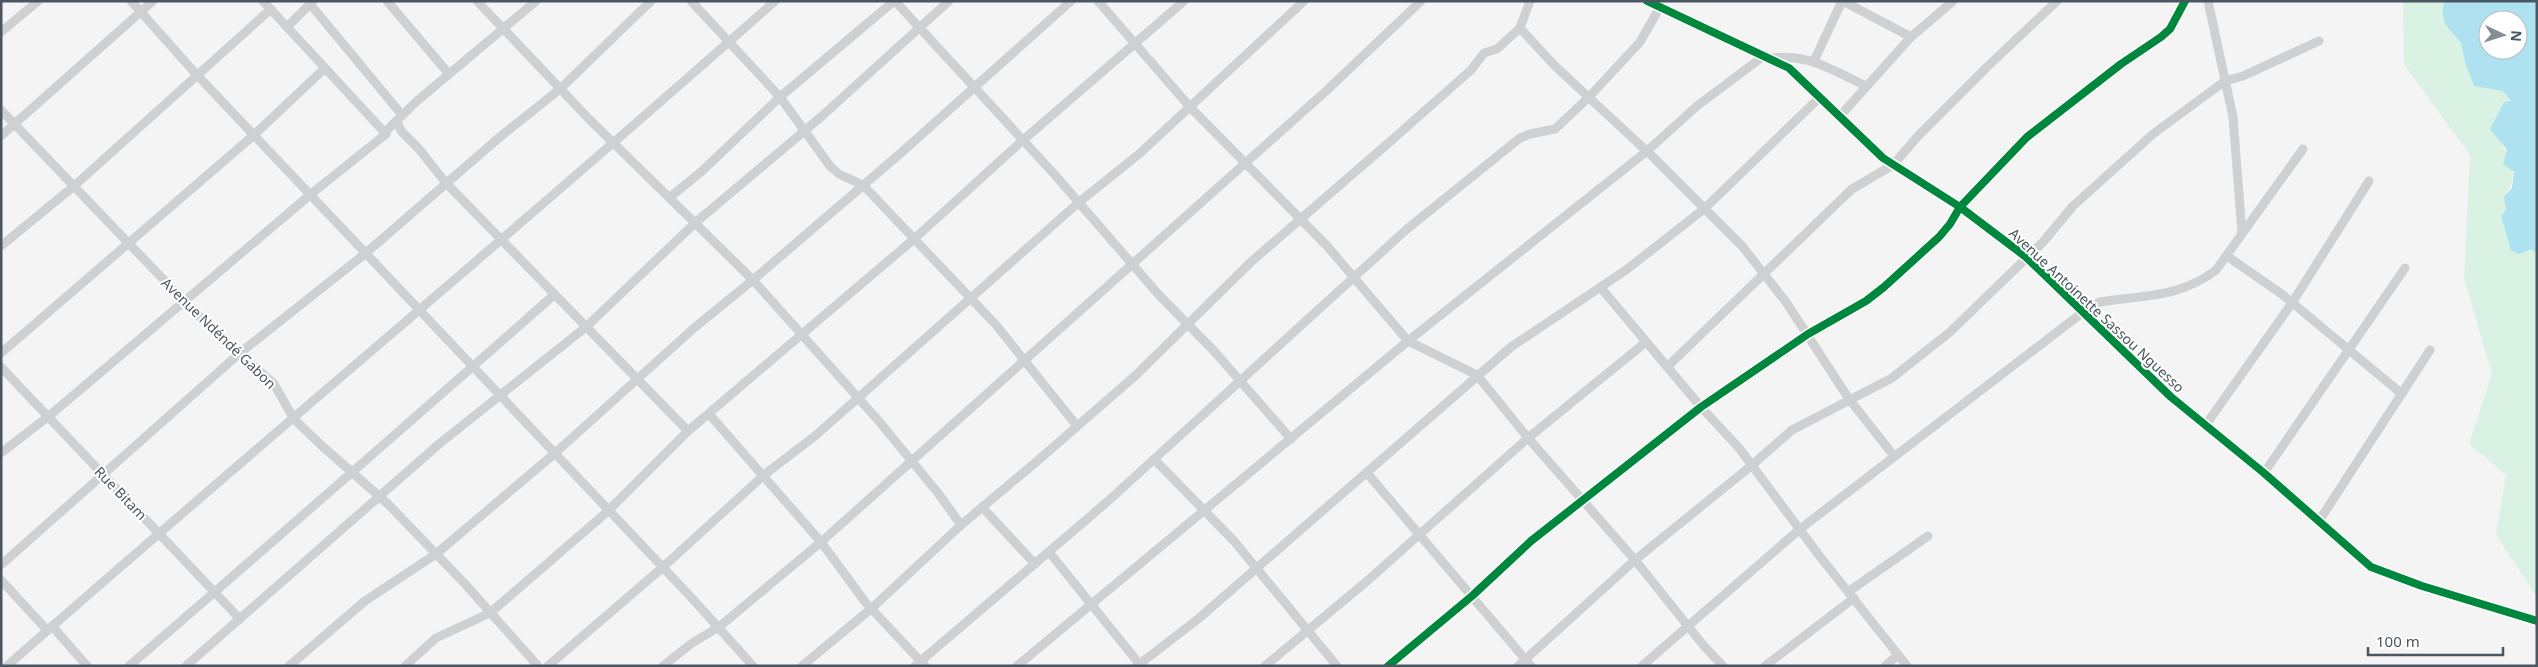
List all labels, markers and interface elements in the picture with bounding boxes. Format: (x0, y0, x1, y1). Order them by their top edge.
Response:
north arrow (2478, 10, 2528, 60)
text: N (2507, 30, 2526, 42)
street label: Avenue Antoinette Sassou Nguesso (2005, 224, 2189, 396)
street label: Avenue Ndéndé Gabon (158, 273, 280, 393)
street label: Rue Bitam (91, 462, 151, 524)
scale bar (2368, 624, 2503, 656)
text: 100 m (2376, 631, 2420, 651)

